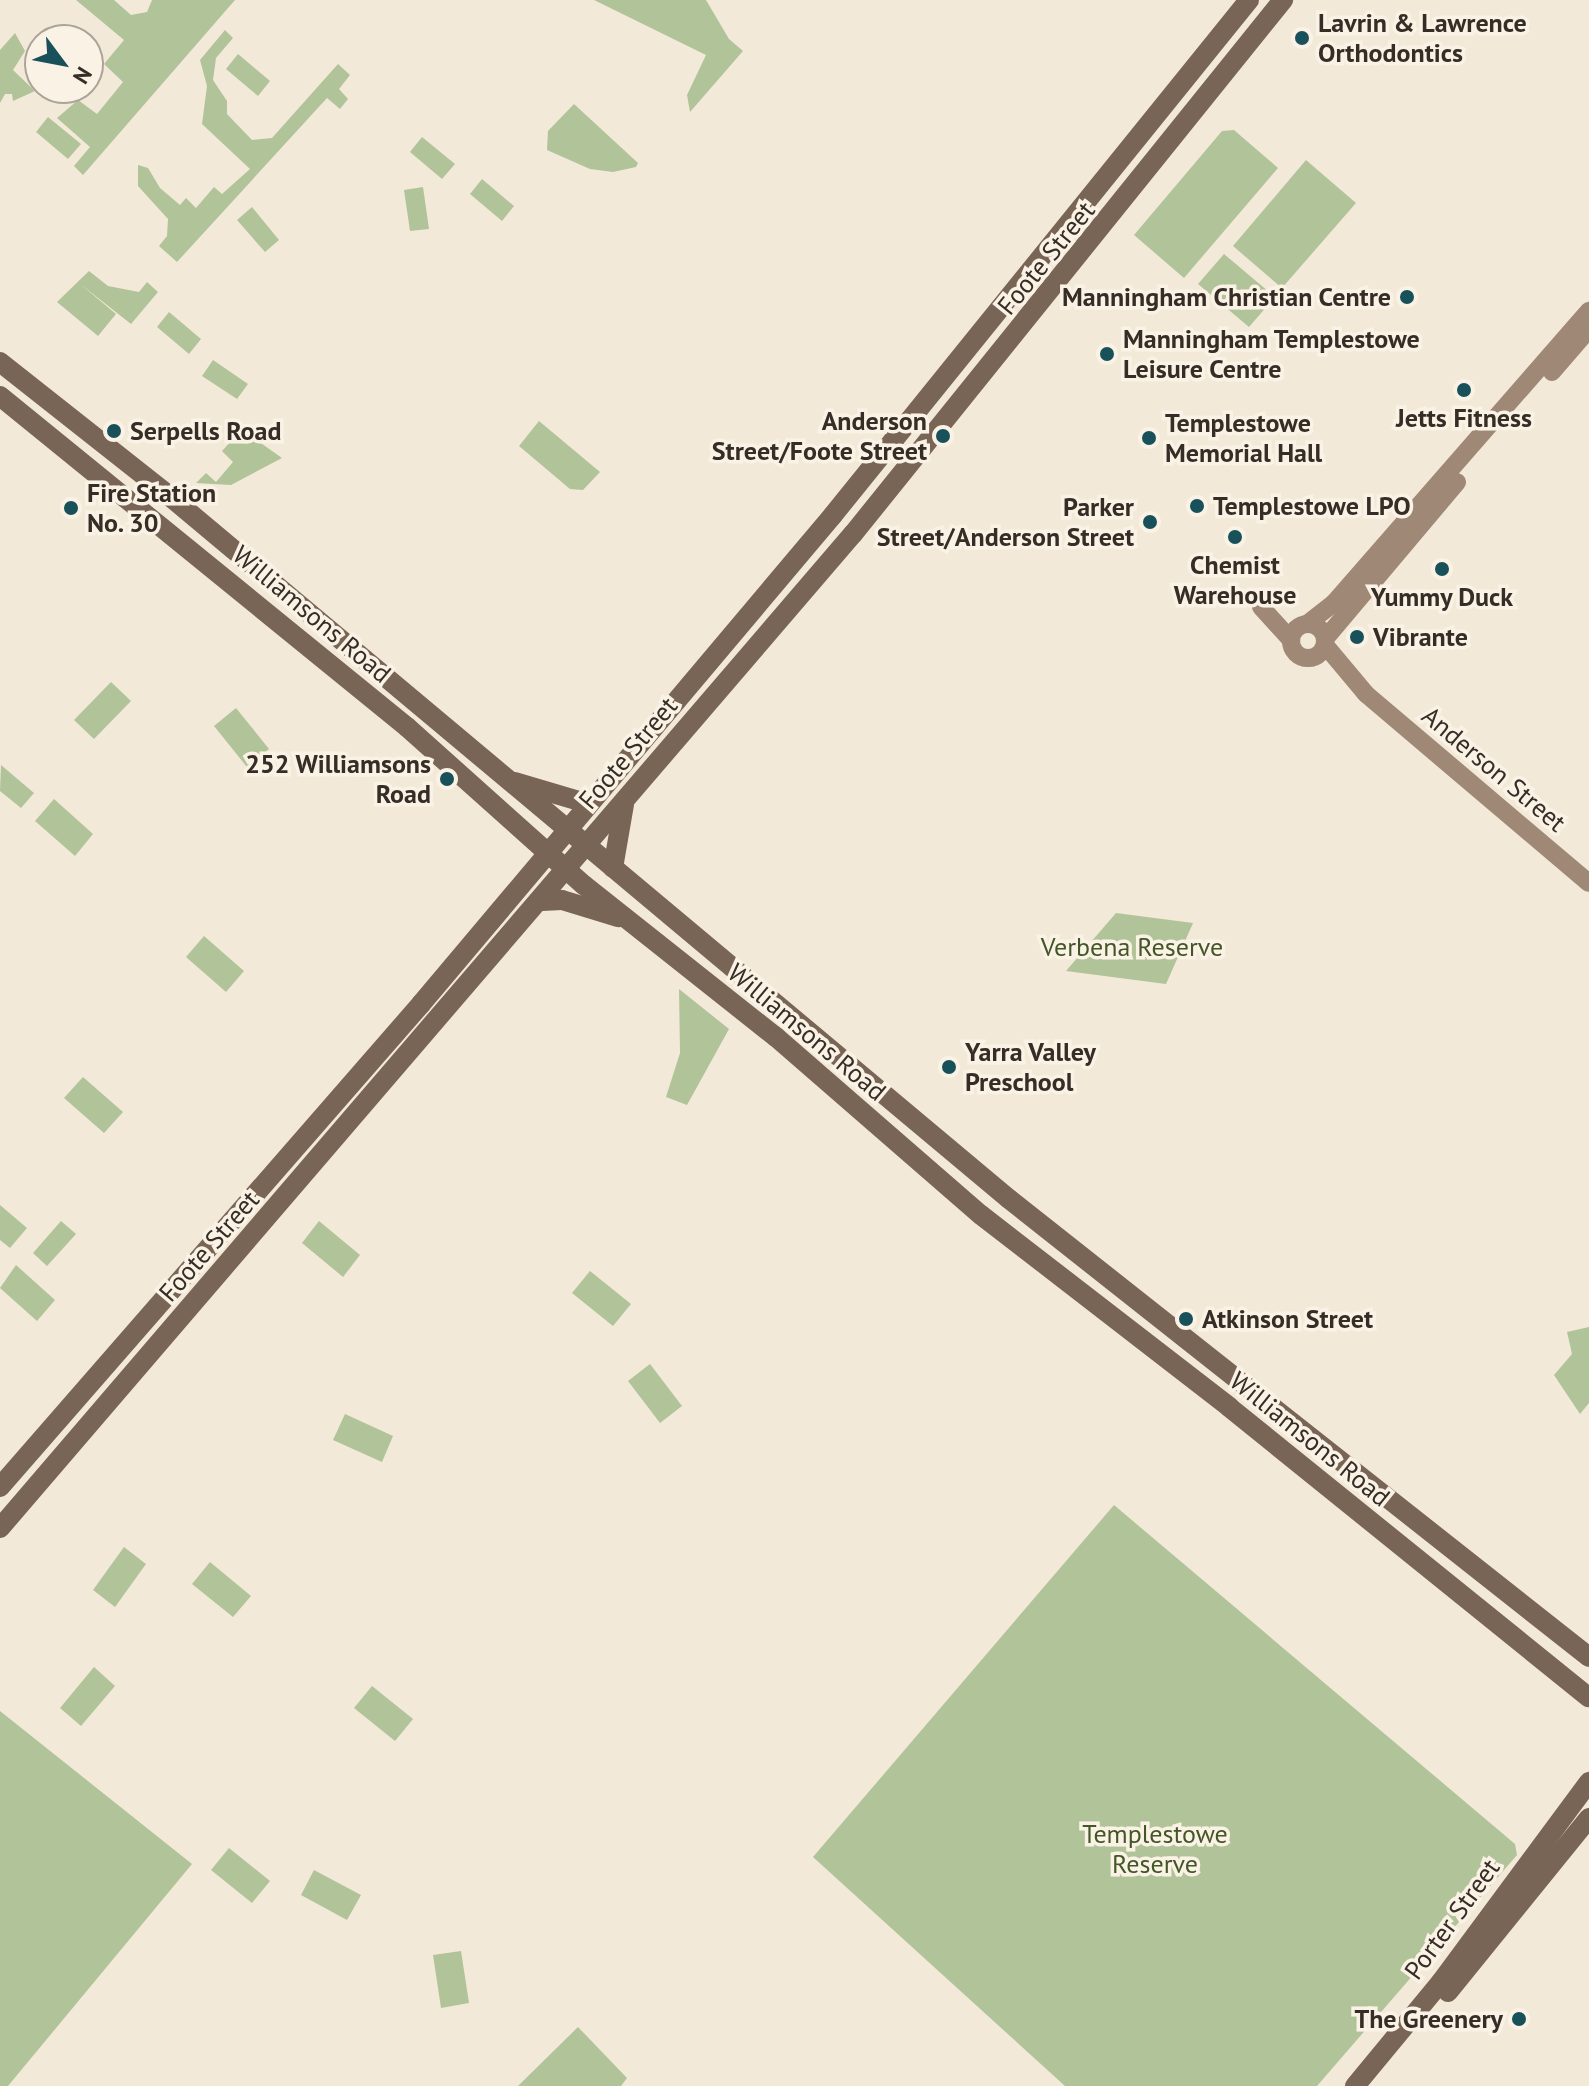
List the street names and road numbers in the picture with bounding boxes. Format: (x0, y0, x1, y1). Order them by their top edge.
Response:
street label: Foote Street (991, 195, 1101, 321)
street label: Williamsons Road (227, 539, 397, 689)
street label: Foote Street (572, 691, 684, 815)
street label: Anderson Street (1416, 700, 1572, 838)
street label: Williamsons Road (722, 957, 892, 1107)
street label: Foote Street (152, 1184, 266, 1308)
street label: Williamsons Road (1224, 1365, 1396, 1513)
street label: Porter Street (1398, 1853, 1506, 1985)

